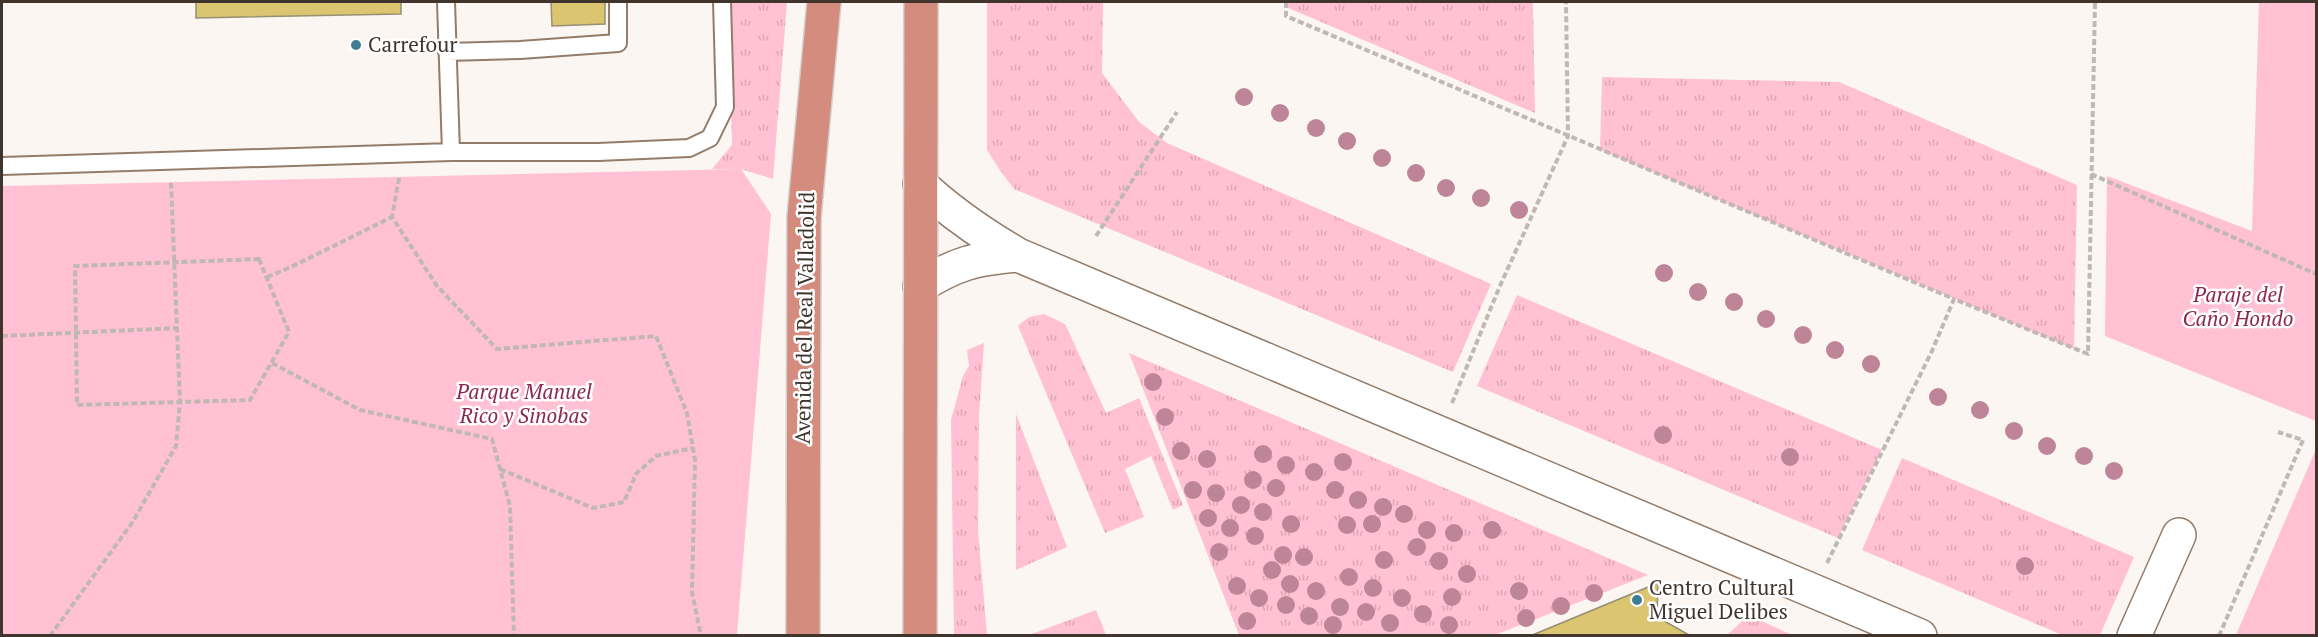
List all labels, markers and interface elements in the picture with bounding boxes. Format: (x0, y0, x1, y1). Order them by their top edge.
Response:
place label: Carrefour (368, 30, 457, 58)
marker: Carrefour (349, 38, 363, 52)
street label: Avenida del Real Valladolid (788, 191, 820, 444)
park label: Paraje del Caño Hondo (2183, 280, 2293, 332)
park label: Parque Manuel Rico y Sinobas (455, 377, 592, 429)
place label: Centro Cultural Miguel Delibes (1649, 573, 1794, 625)
marker: Centro Cultural Miguel Delibes (1630, 593, 1644, 607)

